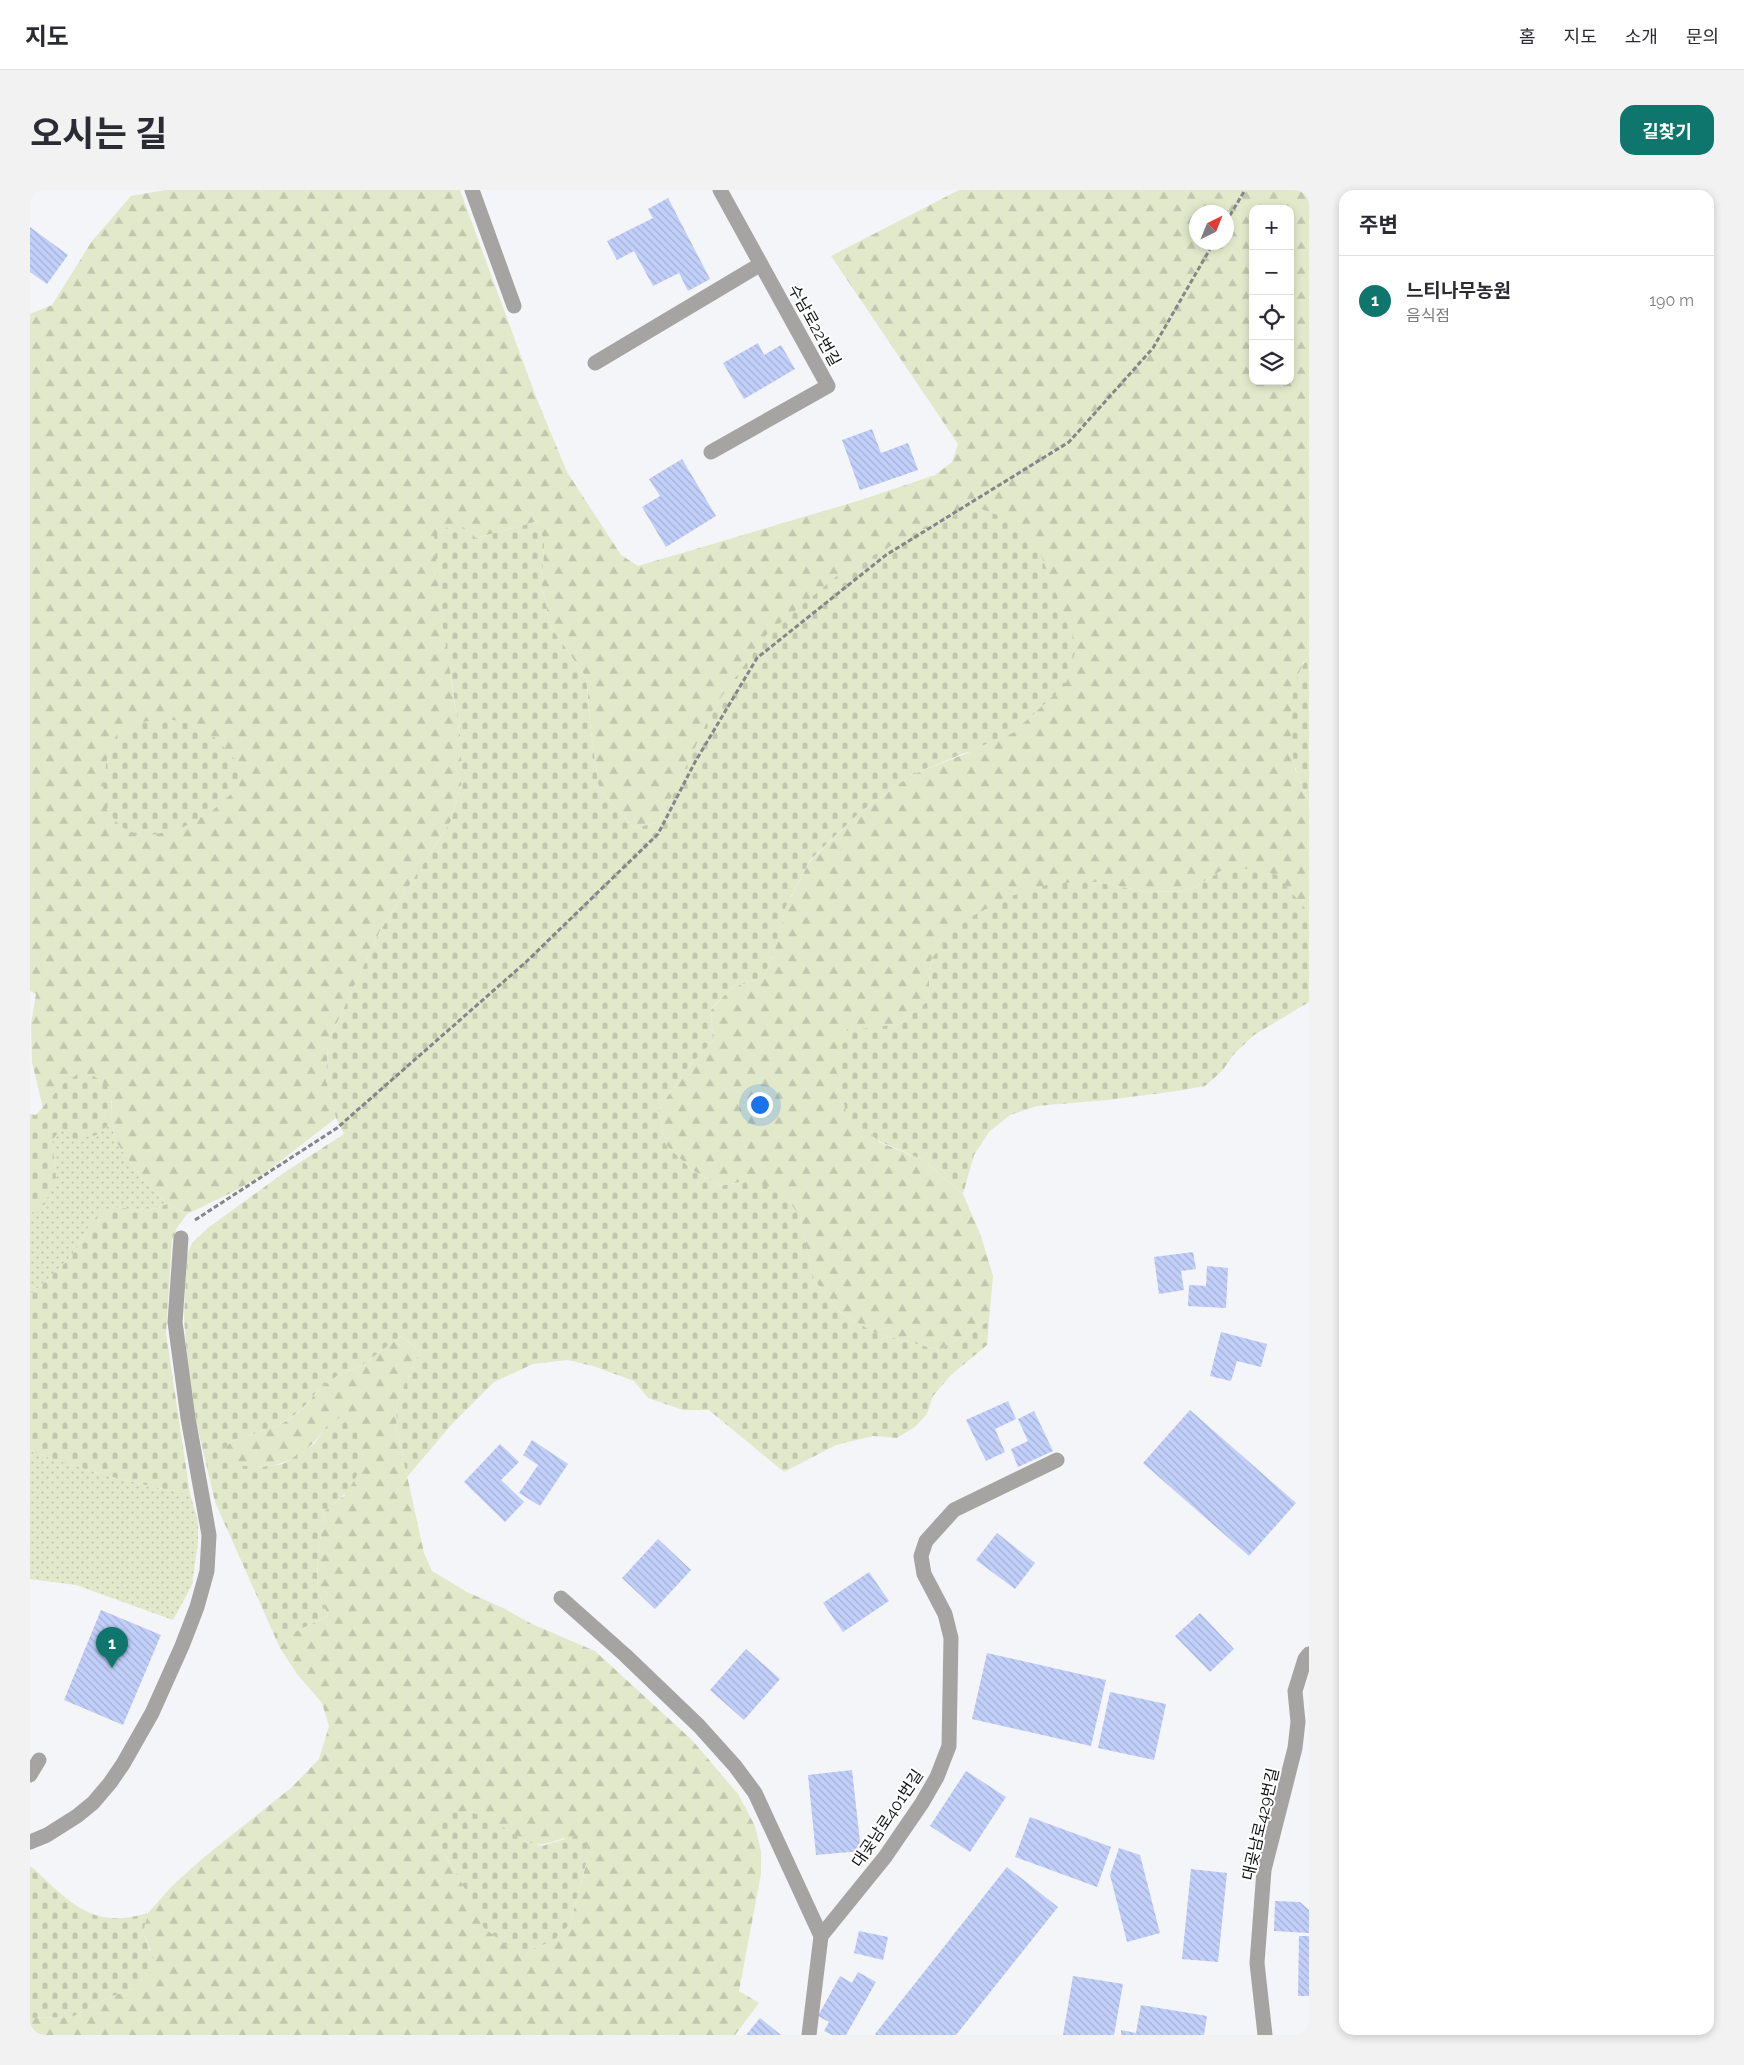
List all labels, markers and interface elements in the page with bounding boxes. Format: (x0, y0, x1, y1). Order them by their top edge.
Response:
text: 지도 (25, 22, 69, 51)
text: 홈 (1519, 26, 1536, 47)
text: 지도 (1564, 26, 1597, 47)
text: 소개 (1625, 26, 1658, 47)
text: 문의 (1686, 26, 1719, 47)
button: 길찾기 (1620, 105, 1714, 155)
text: 오시는 길 (30, 113, 167, 154)
north arrow (1189, 205, 1234, 250)
map controls (1249, 205, 1294, 385)
button: + (1249, 205, 1294, 250)
text: 주변 (1359, 212, 1398, 237)
button: − (1249, 250, 1294, 295)
text: 느티나무농원 (1406, 279, 1511, 301)
street label: 수남로22번길 (784, 281, 845, 369)
text: 1 (1371, 291, 1379, 310)
text: 190 m (1649, 291, 1694, 310)
button: locate (1249, 295, 1294, 340)
text: 음식점 (1406, 306, 1450, 325)
button: layers (1249, 340, 1294, 385)
your location (747, 1092, 773, 1118)
pin: 1 (96, 1627, 128, 1668)
street label: 대곶남로401번길 (848, 1766, 927, 1871)
street label: 대곶남로429번길 (1238, 1766, 1283, 1882)

